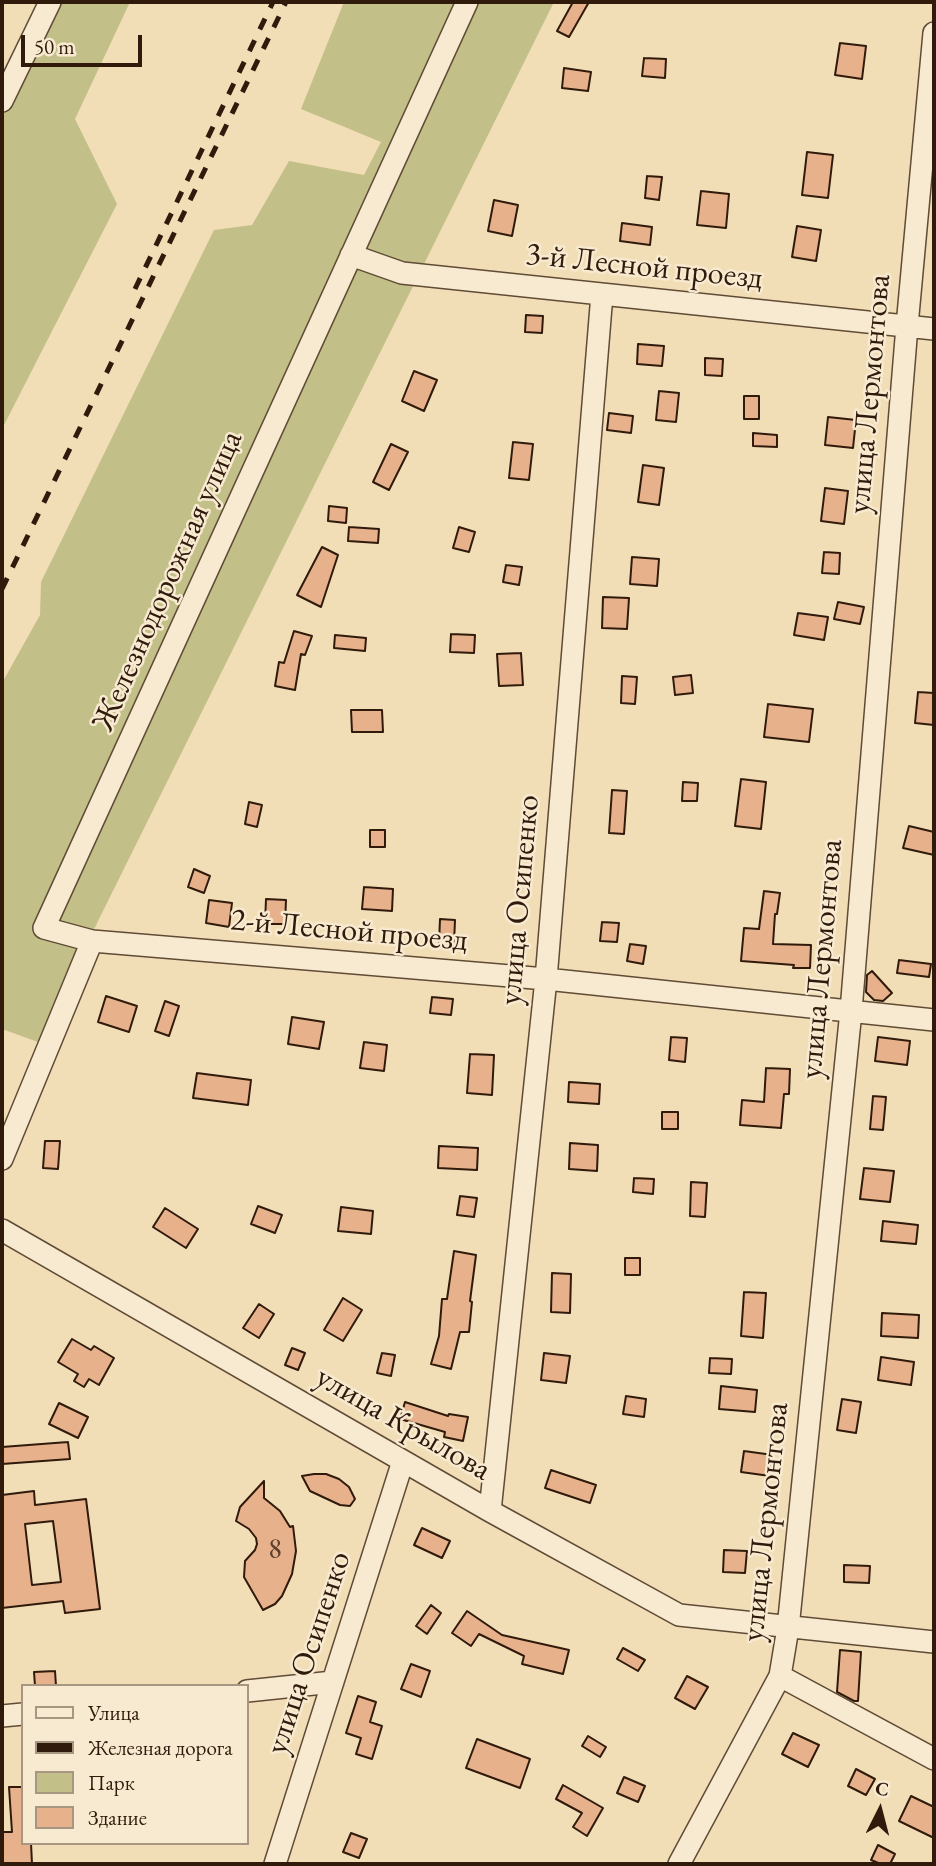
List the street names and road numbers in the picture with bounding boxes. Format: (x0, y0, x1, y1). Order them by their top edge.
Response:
street label: 3-й Лесной проезд (524, 235, 764, 299)
street label: улица Лермонтова (840, 273, 900, 515)
street label: Железнодорожная улица (84, 425, 252, 737)
street label: улица Осипенко (492, 793, 548, 1007)
street label: улица Лермонтова (792, 838, 852, 1080)
street label: 2-й Лесной проезд (229, 902, 469, 960)
street label: улица Крылова (309, 1358, 497, 1490)
street label: улица Лермонтова (734, 1400, 798, 1644)
street label: улица Осипенко (258, 1547, 360, 1759)

